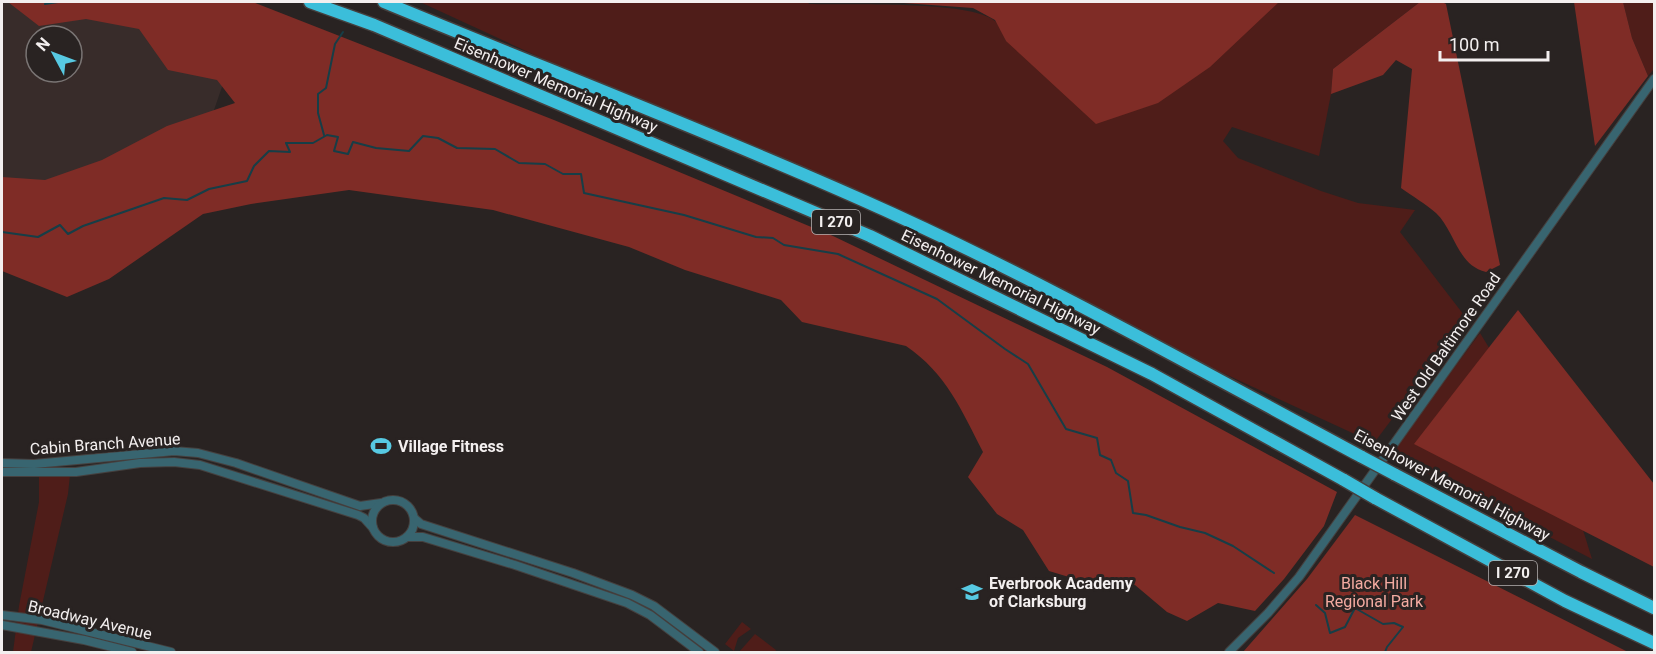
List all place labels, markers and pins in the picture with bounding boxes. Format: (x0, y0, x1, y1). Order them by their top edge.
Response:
sports icon: Village Fitness (369, 434, 393, 458)
place label: Village Fitness (398, 437, 504, 456)
place label: Everbrook Academy of Clarksburg (989, 574, 1134, 611)
school or university icon: Everbrook Academy of Clarksburg (960, 580, 984, 604)

